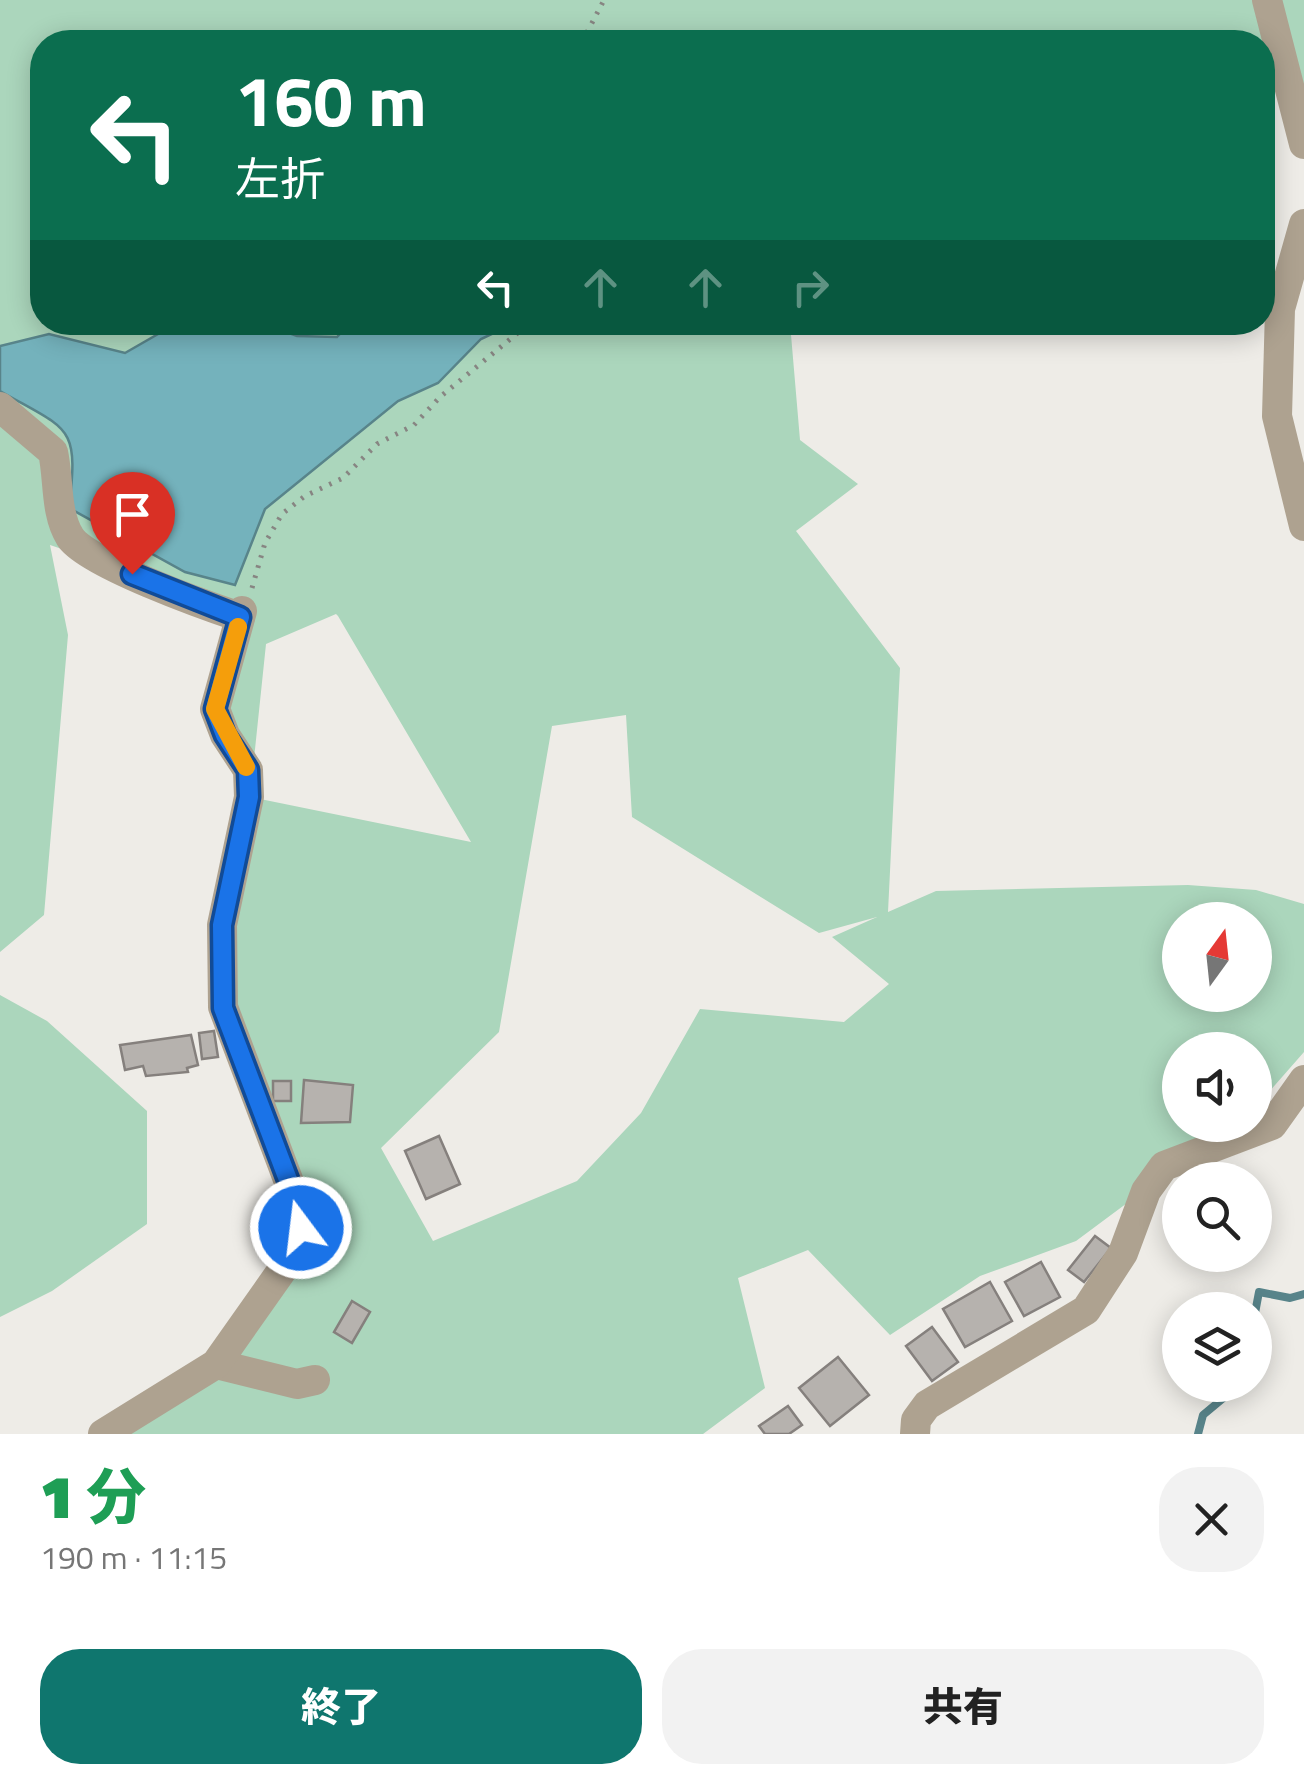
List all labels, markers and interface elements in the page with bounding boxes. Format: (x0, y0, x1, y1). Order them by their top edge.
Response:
text: 160 m (235, 47, 427, 153)
icon: left (70, 70, 200, 200)
text: 左折 (235, 144, 325, 212)
icon: left (468, 260, 523, 315)
icon: ahead (573, 260, 628, 315)
icon: ahead (678, 260, 733, 315)
icon: right (783, 260, 838, 315)
pin (90, 472, 175, 575)
icon: arrive (105, 487, 160, 542)
north arrow (1162, 902, 1272, 1012)
map controls (1162, 902, 1272, 1402)
button: sound (1162, 1032, 1272, 1142)
button: search (1162, 1162, 1272, 1272)
position arrow (249, 1176, 353, 1280)
button: layers (1162, 1292, 1272, 1402)
text: 1 分 (40, 1450, 146, 1541)
button: close (1159, 1467, 1264, 1572)
text: 190 m · 11:15 (40, 1533, 227, 1581)
button: 終了 (40, 1649, 642, 1764)
button: 共有 (662, 1649, 1264, 1764)

